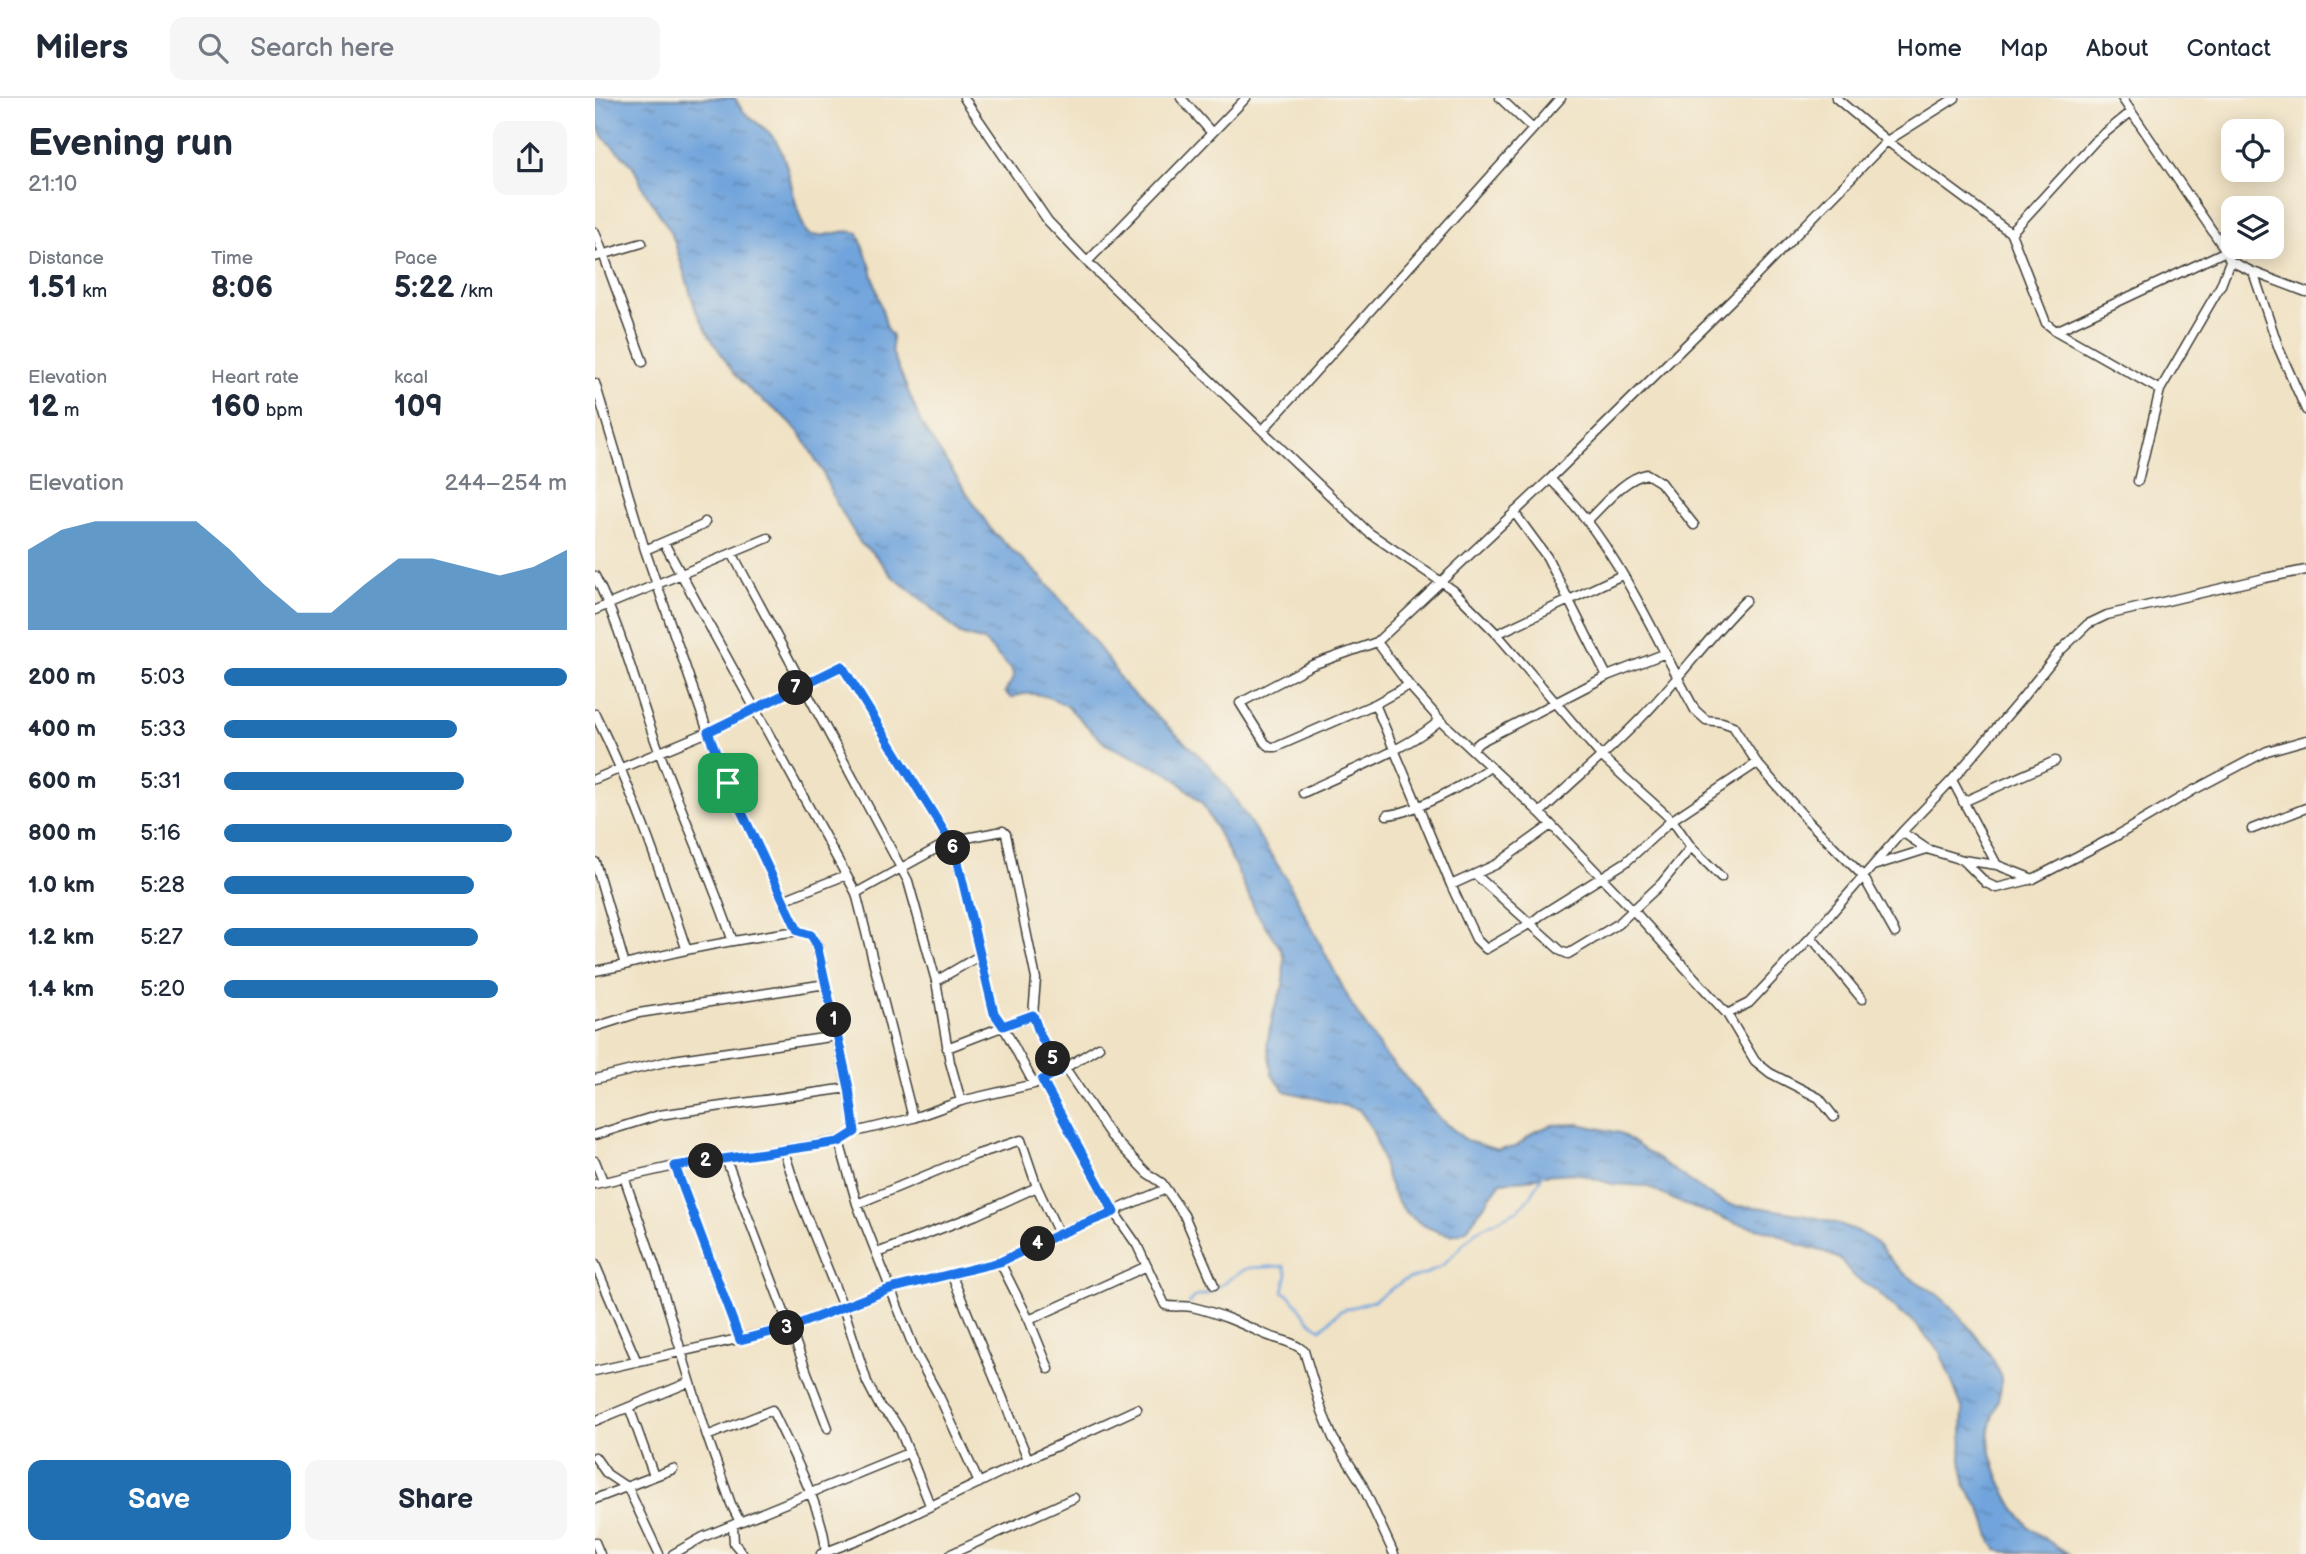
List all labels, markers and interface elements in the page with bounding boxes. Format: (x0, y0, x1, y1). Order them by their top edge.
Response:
search box (170, 17, 660, 80)
text: Milers (35, 28, 128, 68)
icon: search (194, 29, 232, 67)
text: Search here (250, 33, 394, 64)
text: Home (1897, 34, 1962, 63)
text: Map (2000, 34, 2048, 63)
text: About (2086, 34, 2148, 63)
text: Contact (2186, 34, 2271, 63)
map controls (2221, 119, 2284, 259)
button: locate (2221, 119, 2284, 182)
text: Evening run (28, 121, 233, 166)
button: share (493, 121, 567, 195)
text: 21:10 (28, 170, 77, 198)
button: layers (2221, 196, 2284, 259)
text: Distance (28, 247, 104, 270)
text: Time (211, 247, 253, 270)
text: Pace (394, 247, 437, 270)
text: 1.51 (28, 270, 77, 306)
text: 8:06 (211, 270, 273, 306)
text: 5:22 (394, 270, 454, 306)
text: km (77, 280, 107, 303)
text: /km (454, 280, 493, 303)
text: Elevation (28, 366, 107, 389)
text: Heart rate (211, 366, 299, 389)
text: kcal (394, 366, 428, 389)
text: 12 (28, 389, 59, 425)
text: 160 (211, 389, 261, 425)
text: 109 (394, 389, 443, 425)
text: m (59, 399, 79, 422)
text: bpm (261, 399, 303, 422)
text: Elevation (28, 469, 124, 497)
text: 244–254 m (445, 469, 567, 497)
text: 200 m (28, 663, 96, 691)
text: 5:03 (140, 663, 186, 691)
pin: 7 (779, 670, 813, 706)
text: 7 (790, 676, 801, 699)
text: 400 m (28, 715, 96, 743)
text: 5:33 (140, 715, 186, 743)
pin (698, 753, 758, 813)
icon: arrive (709, 764, 747, 802)
text: 600 m (28, 767, 96, 795)
text: 5:31 (140, 767, 181, 795)
text: 800 m (28, 819, 96, 847)
text: 5:16 (140, 819, 181, 847)
pin: 6 (935, 830, 971, 866)
text: 6 (947, 836, 958, 859)
text: 1.0 km (28, 871, 95, 899)
text: 5:28 (140, 871, 185, 899)
text: 1.2 km (28, 923, 94, 951)
text: 5:27 (140, 923, 183, 951)
text: 1.4 km (28, 975, 94, 1003)
text: 5:20 (140, 975, 185, 1003)
pin: 1 (817, 1002, 851, 1038)
text: 1 (830, 1008, 838, 1031)
pin: 5 (1035, 1042, 1071, 1076)
text: 5 (1047, 1047, 1058, 1070)
pin: 2 (689, 1144, 723, 1178)
text: 2 (700, 1149, 711, 1172)
pin: 4 (1021, 1226, 1055, 1262)
text: 4 (1032, 1232, 1043, 1255)
pin: 3 (769, 1310, 805, 1346)
text: 3 (781, 1316, 792, 1339)
button: Save (28, 1460, 291, 1540)
button: Share (305, 1460, 567, 1540)

